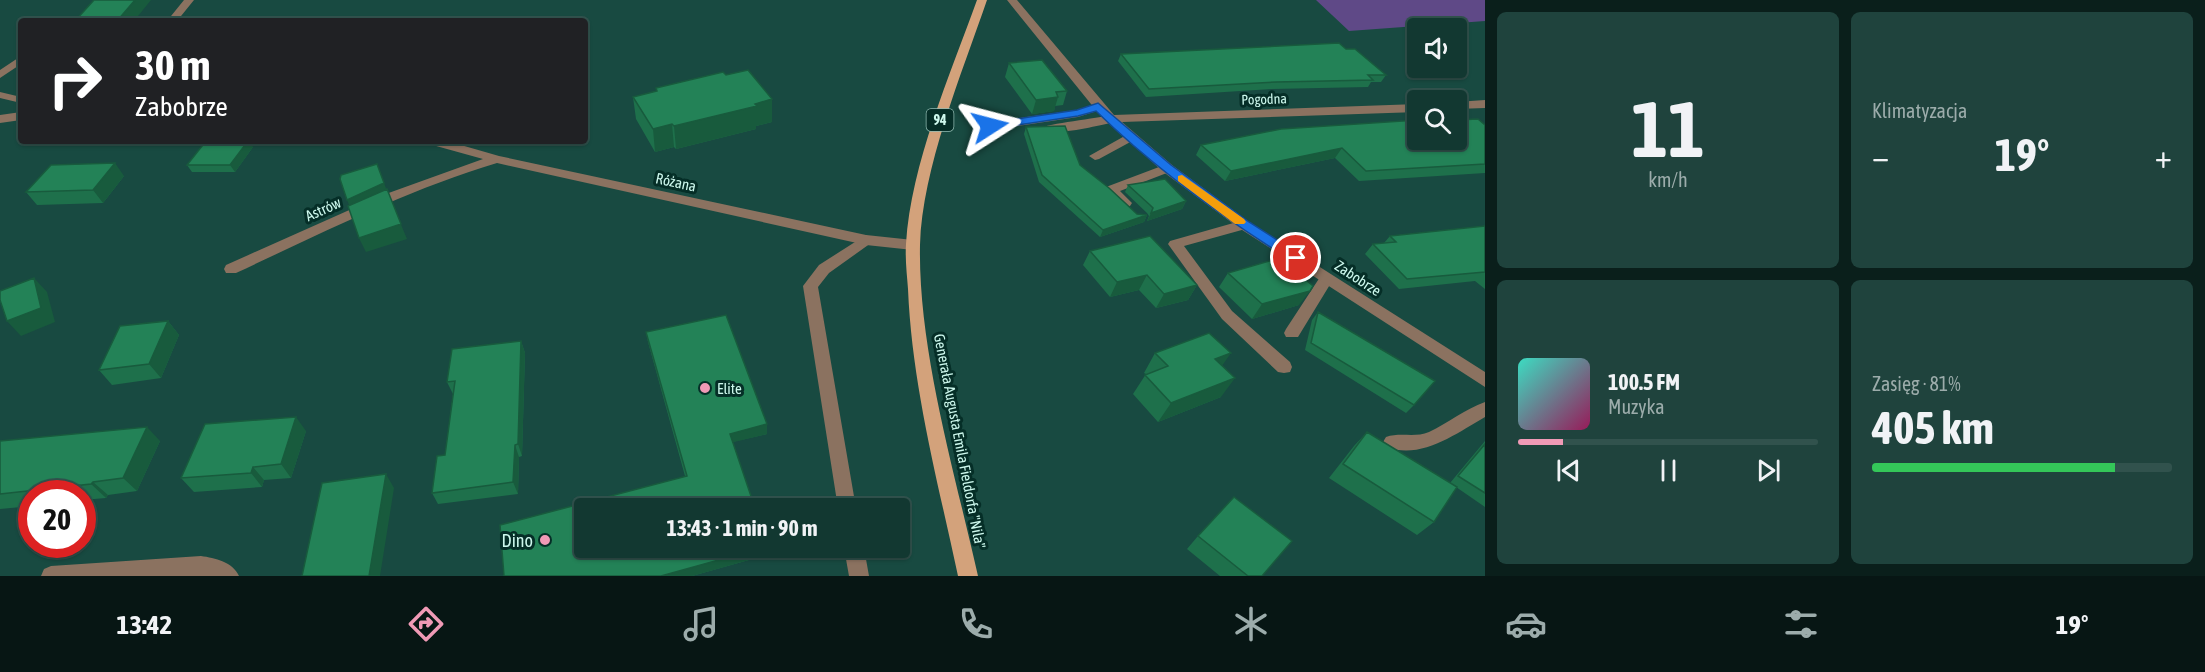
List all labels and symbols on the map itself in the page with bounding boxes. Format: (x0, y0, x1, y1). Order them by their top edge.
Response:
street label: Pogodna (1241, 90, 1287, 108)
position arrow (958, 94, 1022, 158)
road number: 94 (926, 109, 954, 131)
street label: Różana (654, 169, 698, 195)
street label: Astrów (303, 194, 344, 224)
pin (1270, 232, 1321, 283)
street label: Zabobrze (1332, 257, 1384, 299)
street label: Generała Augusta Emila Fieldorfa "Nila" (931, 332, 989, 550)
place label: Elite (717, 380, 742, 397)
marker: Elite (698, 381, 712, 395)
speed limit sign: 20 (18, 480, 96, 558)
place label: Dino (502, 530, 533, 551)
marker: Dino (538, 533, 552, 547)

